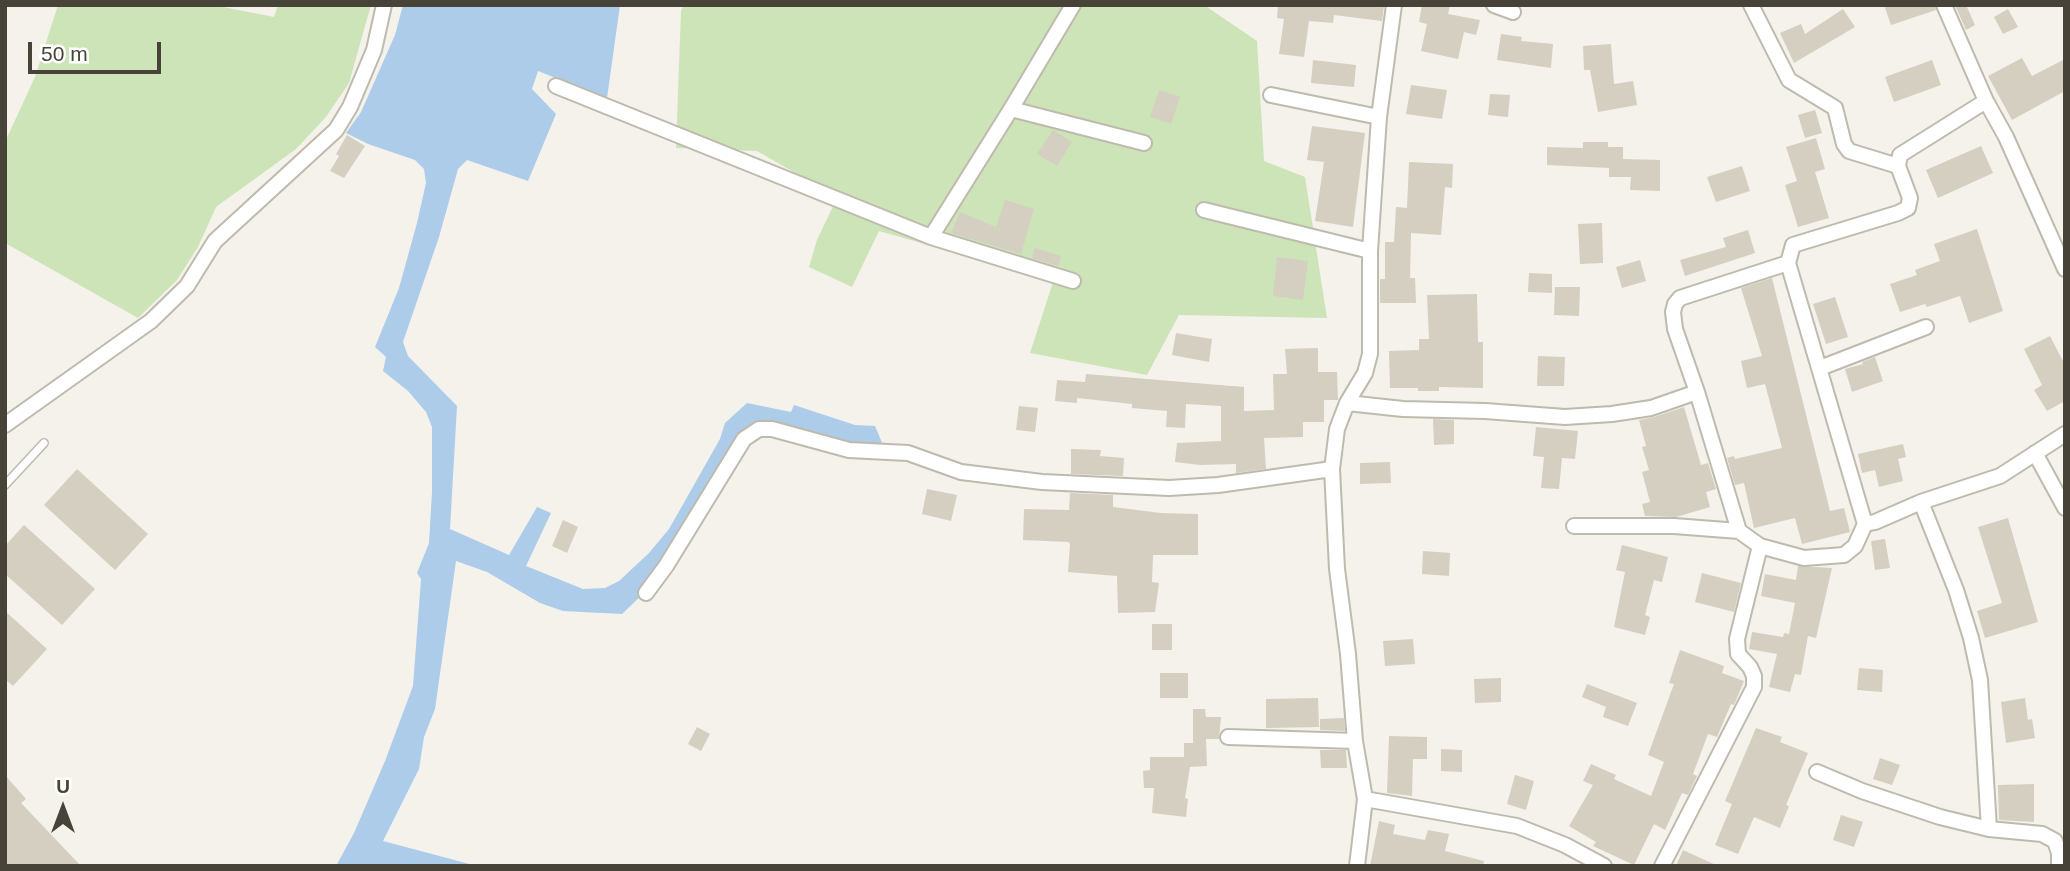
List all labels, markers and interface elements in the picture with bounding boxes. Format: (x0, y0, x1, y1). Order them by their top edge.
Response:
scale bar (32, 28, 164, 72)
text: 50 m (41, 42, 88, 65)
north arrow (28, 773, 98, 843)
text: U (56, 776, 70, 797)

